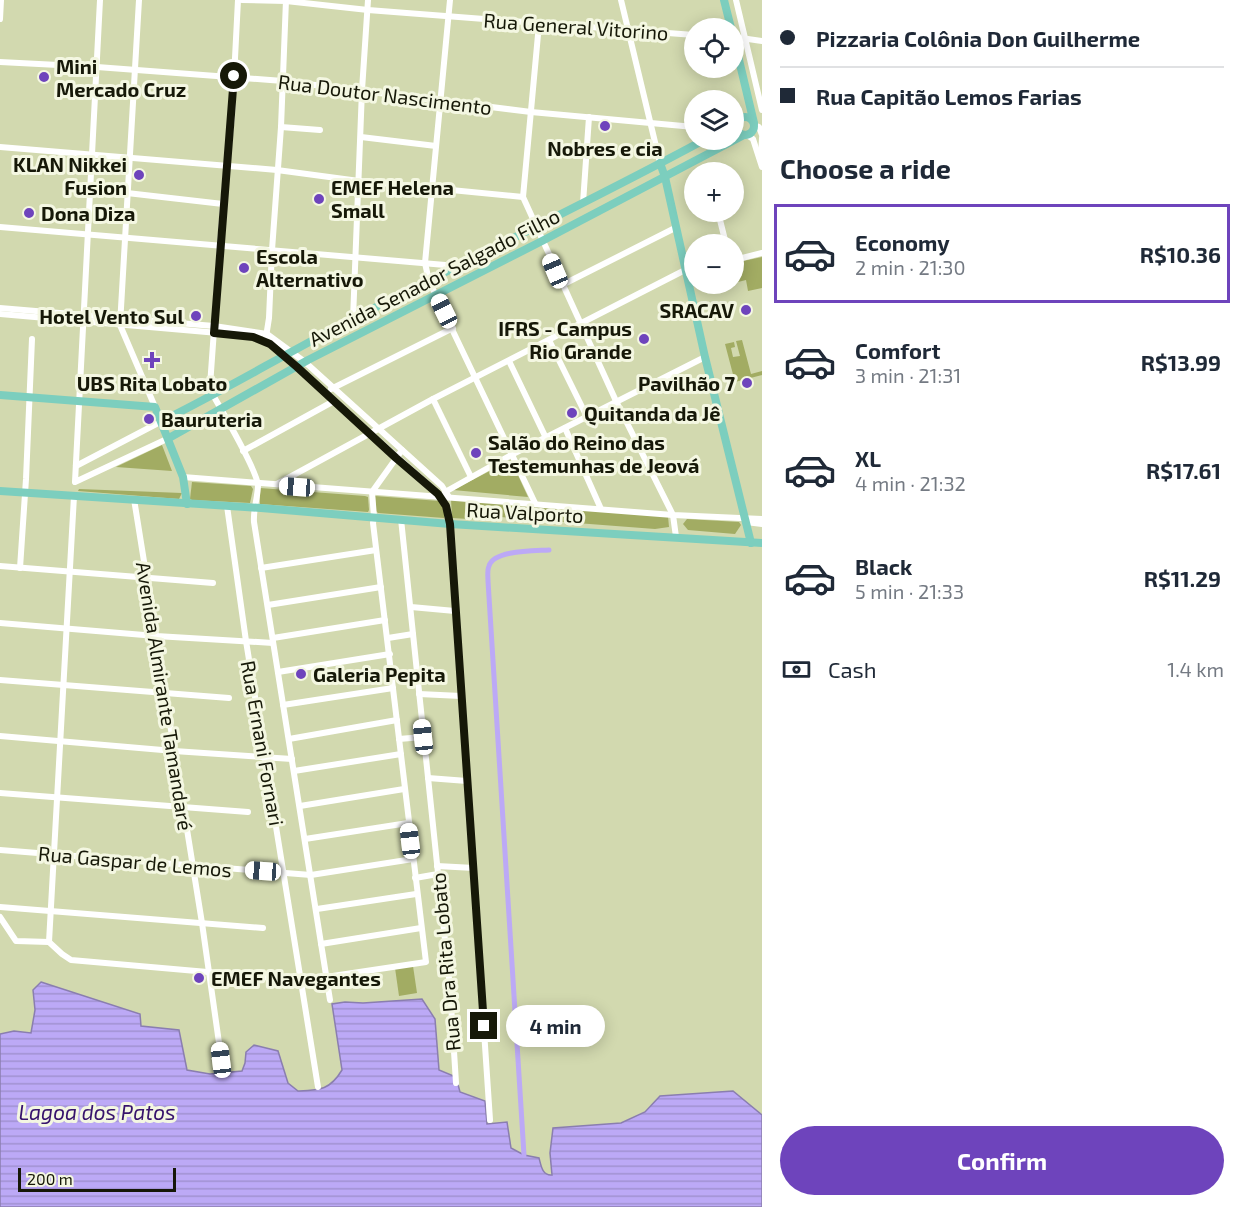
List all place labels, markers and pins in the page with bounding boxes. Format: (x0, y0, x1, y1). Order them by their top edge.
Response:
place label: Mini Mercado Cruz (56, 54, 186, 101)
marker: Mini Mercado Cruz (37, 70, 51, 84)
marker: Nobres e cia (598, 119, 612, 133)
place label: Nobres e cia (547, 136, 663, 160)
place label: KLAN Nikkei Fusion (13, 152, 127, 199)
marker: KLAN Nikkei Fusion (132, 168, 146, 182)
place label: EMEF Helena Small (331, 175, 454, 222)
marker: EMEF Helena Small (312, 192, 326, 206)
place label: Dona Diza (41, 201, 135, 225)
marker: Dona Diza (22, 206, 36, 220)
place label: Escola Alternativo (256, 244, 363, 291)
marker: Escola Alternativo (237, 261, 251, 275)
place label: SRACAV (660, 298, 734, 322)
marker: SRACAV (739, 303, 753, 317)
place label: Hotel Vento Sul (39, 304, 184, 328)
marker: Hotel Vento Sul (189, 309, 203, 323)
place label: IFRS - Campus Rio Grande (498, 316, 632, 363)
marker: IFRS - Campus Rio Grande (637, 332, 651, 346)
marker: UBS Rita Lobato (143, 351, 161, 369)
place label: UBS Rita Lobato (77, 371, 227, 395)
place label: Pavilhão 7 (638, 371, 735, 395)
marker: Pavilhão 7 (740, 376, 754, 390)
place label: Quitanda da Jê (584, 401, 720, 426)
marker: Quitanda da Jê (565, 406, 579, 420)
place label: Bauruteria (161, 407, 262, 431)
marker: Bauruteria (142, 412, 156, 426)
place label: Salão do Reino das Testemunhas de Jeová (488, 430, 699, 477)
marker: Salão do Reino das Testemunhas de Jeová (469, 446, 483, 460)
place label: Galeria Pepita (313, 662, 446, 686)
marker: Galeria Pepita (294, 667, 308, 681)
place label: EMEF Navegantes (211, 966, 381, 990)
marker: EMEF Navegantes (192, 971, 206, 985)

